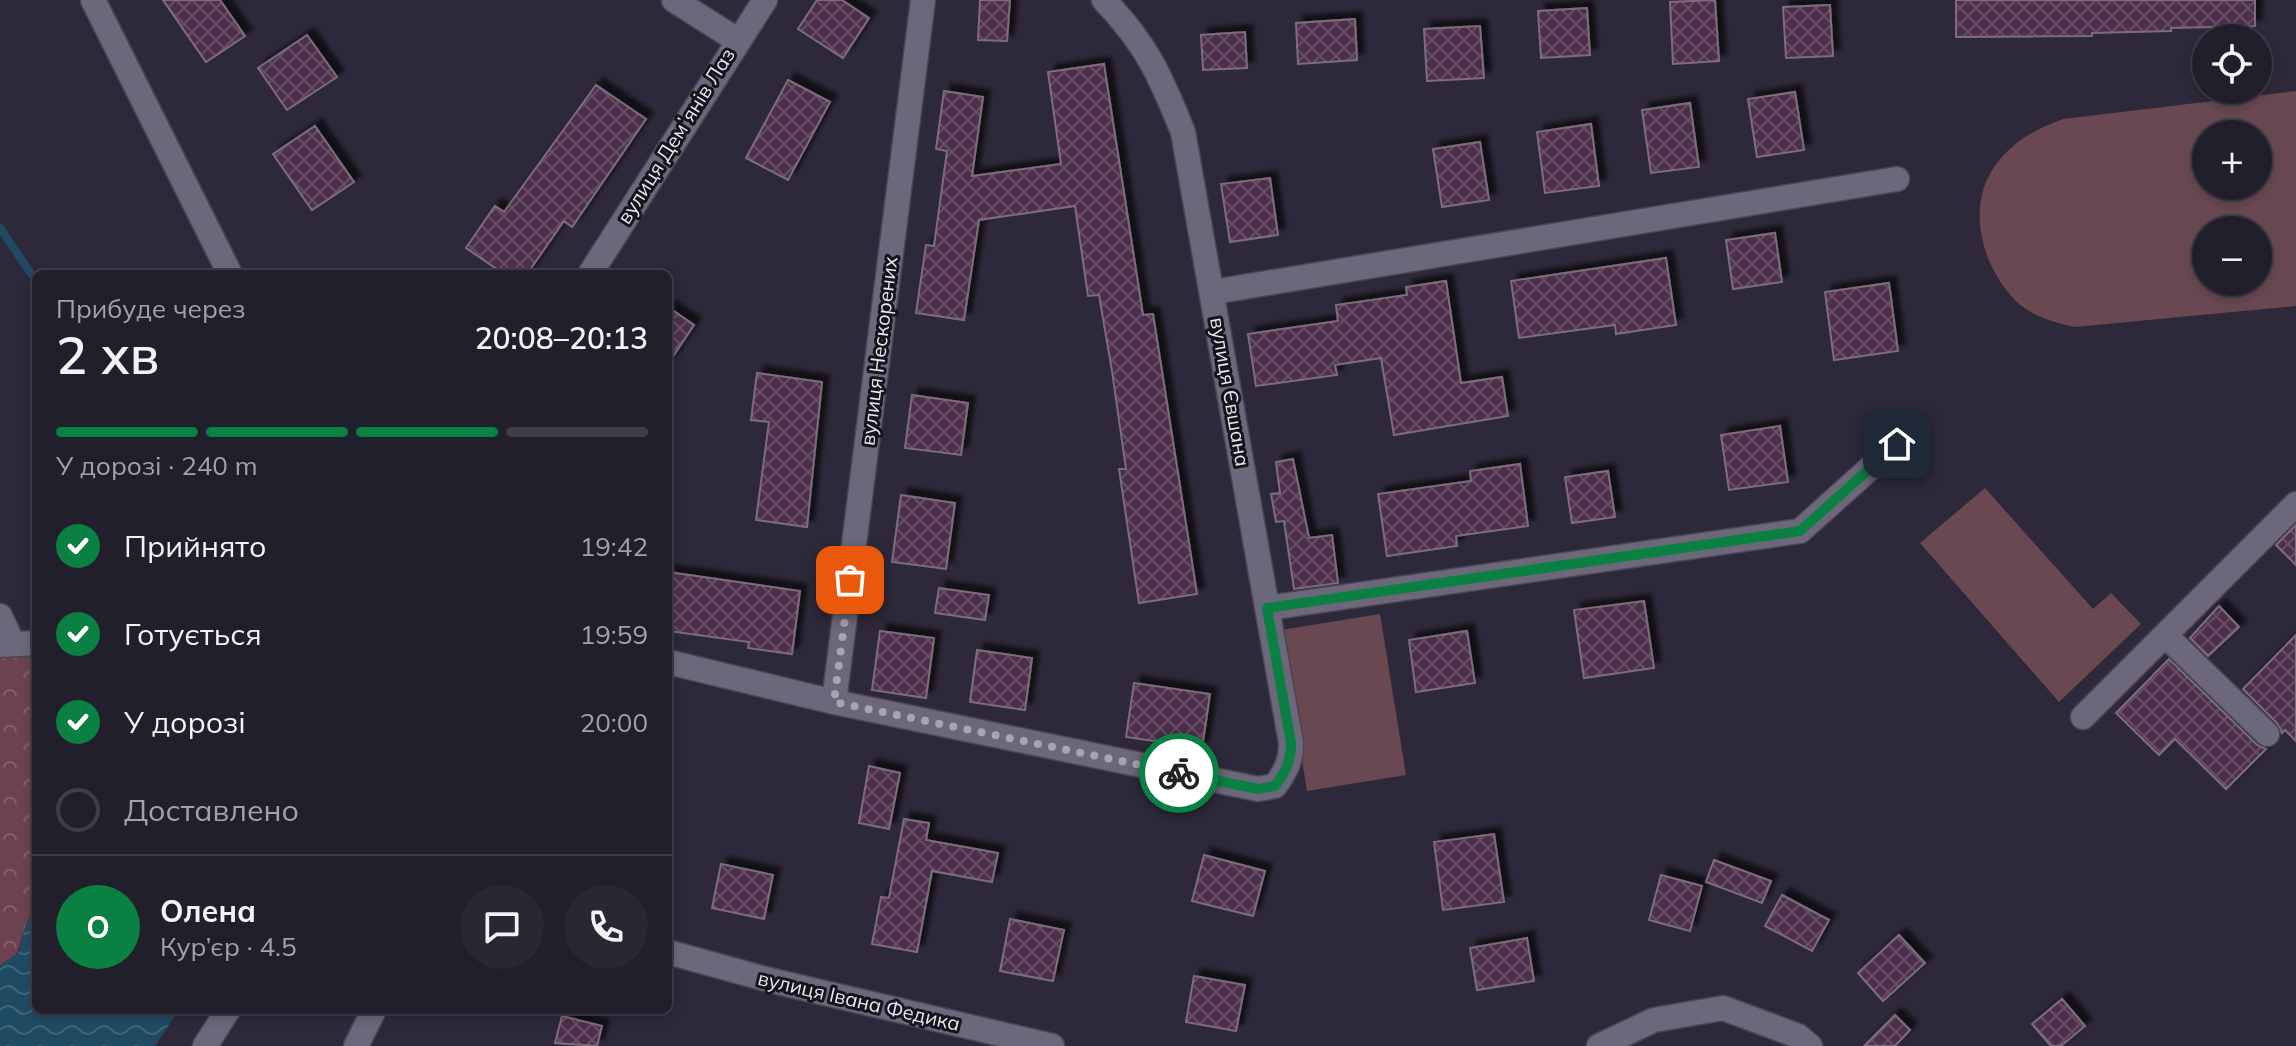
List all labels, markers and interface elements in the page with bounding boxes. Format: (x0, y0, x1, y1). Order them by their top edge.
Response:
map controls (2192, 24, 2272, 296)
button: locate (2192, 24, 2272, 104)
street label: вулиця Демʼянів Лаз (611, 43, 740, 228)
button: + (2192, 120, 2272, 200)
button: − (2192, 216, 2272, 296)
street label: вулиця Нескорених (854, 255, 903, 447)
text: Прибуде через (56, 292, 245, 325)
street label: вулиця Євшана (1205, 315, 1256, 468)
text: 20:08–20:13 (475, 319, 648, 357)
text: 2 хв (56, 322, 159, 387)
pin (1863, 410, 1931, 478)
icon: home (1875, 422, 1919, 466)
text: У дорозі · 240 m (56, 449, 258, 482)
icon: check (56, 524, 100, 568)
text: Прийнято (124, 527, 266, 565)
text: 19:42 (580, 530, 648, 563)
pin (816, 546, 884, 614)
icon: bag (828, 558, 872, 602)
icon: check (56, 612, 100, 656)
text: Готується (124, 615, 262, 653)
text: 19:59 (580, 618, 648, 651)
icon: check (56, 700, 100, 744)
text: У дорозі (124, 703, 246, 741)
text: 20:00 (580, 706, 648, 739)
courier (1139, 733, 1219, 813)
icon: bike (1157, 751, 1201, 795)
text: Доставлено (124, 791, 299, 829)
button: chat (460, 885, 544, 969)
button: phone (564, 885, 648, 969)
text: Олена (160, 892, 256, 930)
text: О (86, 908, 110, 946)
text: Кур’єр · 4.5 (160, 930, 297, 963)
street label: вулиця Івана Федика (756, 965, 963, 1036)

